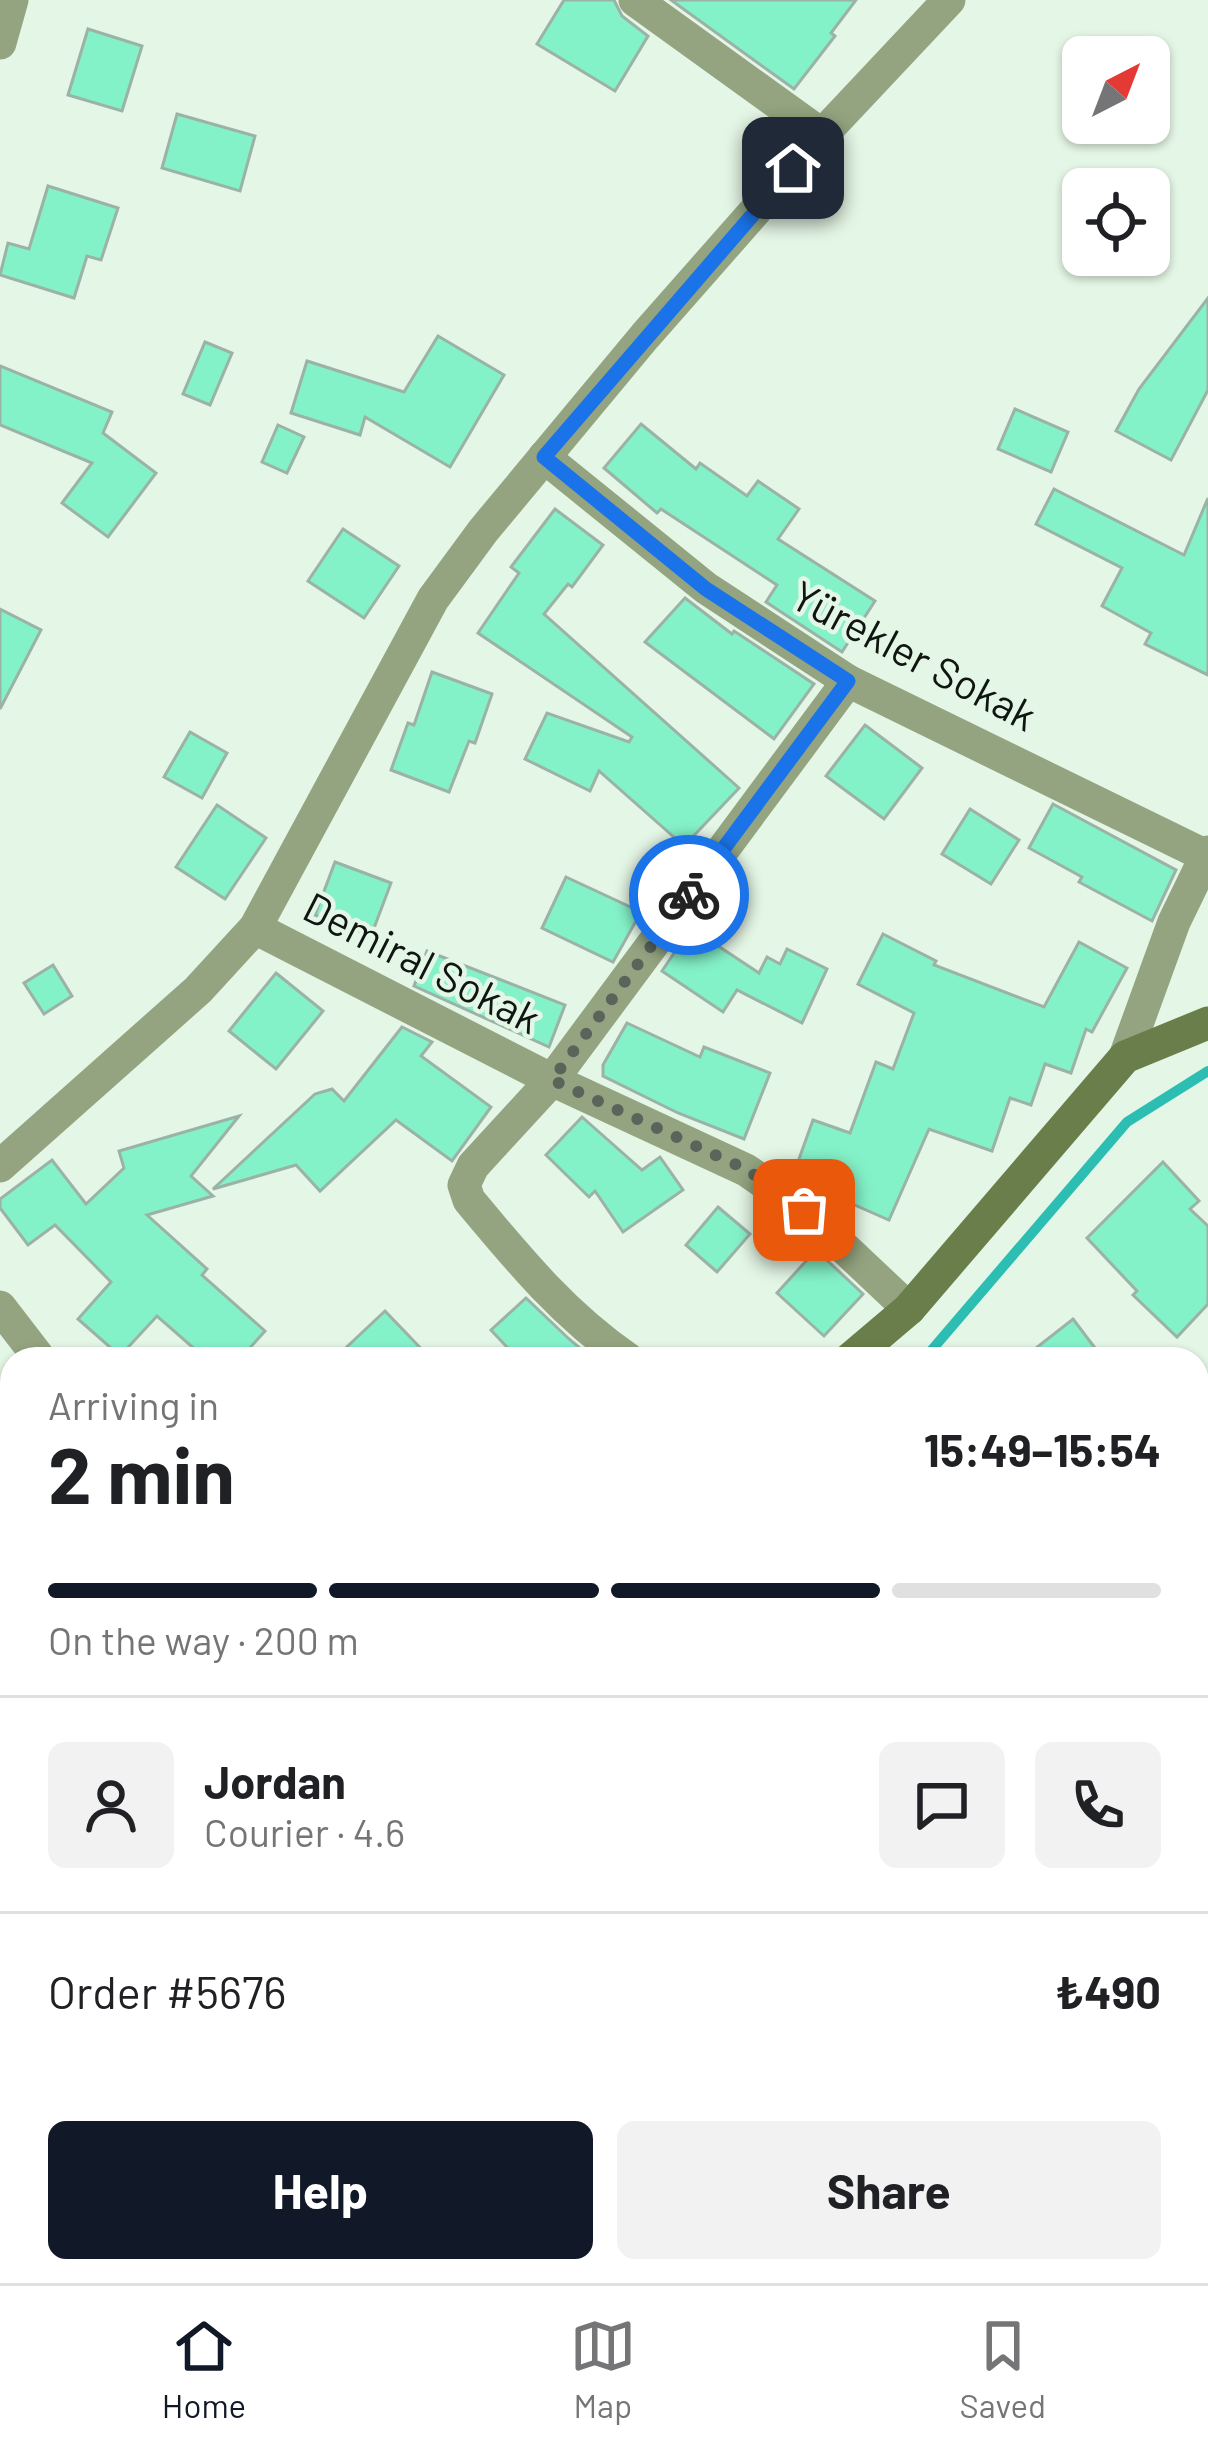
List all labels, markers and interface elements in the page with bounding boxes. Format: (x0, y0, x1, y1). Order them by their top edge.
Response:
north arrow (1062, 36, 1170, 144)
map controls (1062, 36, 1170, 276)
pin (742, 117, 844, 219)
icon: home (760, 135, 826, 201)
button: locate (1062, 168, 1170, 276)
street label: Yürekler Sokak (784, 569, 1046, 740)
courier (629, 835, 749, 955)
icon: bike (656, 862, 722, 928)
street label: Demiral Sokak (296, 880, 550, 1042)
pin (753, 1159, 855, 1261)
icon: bag (771, 1177, 837, 1243)
text: Arriving in (48, 1381, 219, 1428)
text: 15:49–15:54 (924, 1422, 1161, 1476)
text: 2 min (48, 1426, 235, 1520)
text: On the way · 200 m (48, 1616, 359, 1663)
button: person (48, 1742, 174, 1868)
button: chat (879, 1742, 1005, 1868)
button: phone (1035, 1742, 1161, 1868)
text: Jordan (204, 1754, 346, 1808)
text: Courier · 4.6 (204, 1808, 405, 1855)
text: Order #5676 (48, 1964, 287, 2018)
text: ₺490 (1055, 1964, 1161, 2018)
button: Help (48, 2121, 593, 2259)
button: Share (617, 2121, 1161, 2259)
tab: Home (162, 2313, 246, 2425)
tab: Map (570, 2313, 636, 2425)
tab: Saved (960, 2313, 1046, 2425)

